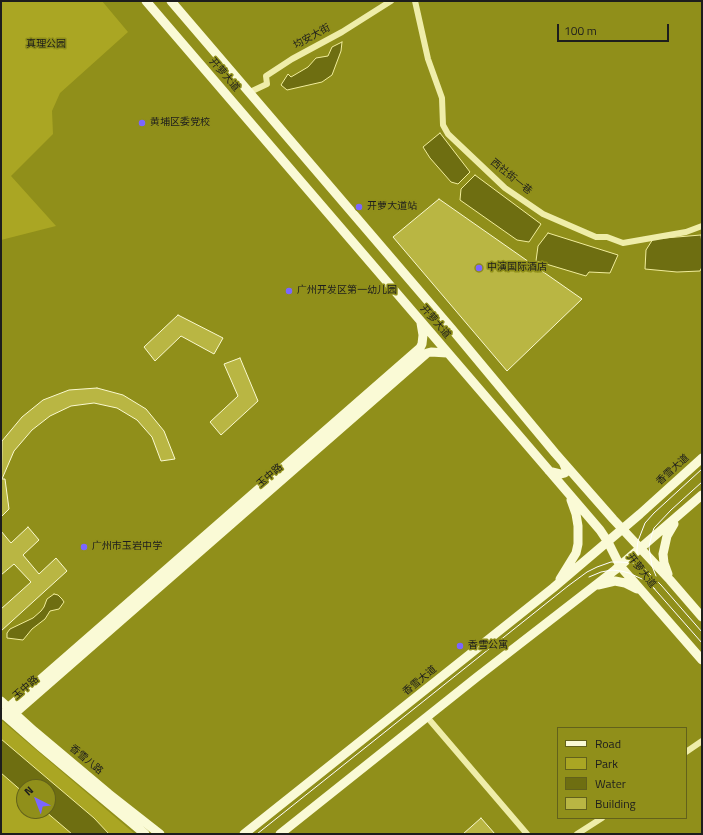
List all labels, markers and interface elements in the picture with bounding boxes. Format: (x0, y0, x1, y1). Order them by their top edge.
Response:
scale bar (559, 16, 671, 42)
text: 100 m (564, 21, 597, 40)
street label: 均安大街 (292, 22, 332, 52)
park label: 真理公园 (26, 39, 66, 51)
street label: 开萝大道 (206, 56, 242, 94)
place label: 黄埔区委党校 (150, 117, 210, 129)
marker: 黄埔区委党校 (137, 118, 147, 128)
street label: 西社街一巷 (488, 157, 534, 197)
place label: 开萝大道站 (367, 201, 417, 213)
marker: 开萝大道站 (354, 202, 364, 212)
place label: 中演国际酒店 (487, 262, 547, 274)
marker: 中演国际酒店 (474, 263, 484, 273)
place label: 广州开发区第一幼儿园 (297, 285, 397, 297)
marker: 广州开发区第一幼儿园 (284, 286, 294, 296)
street label: 开萝大道 (417, 303, 453, 341)
street label: 香雪大道 (654, 452, 692, 488)
street label: 玉中路 (255, 462, 285, 490)
place label: 广州市玉岩中学 (92, 541, 162, 553)
marker: 广州市玉岩中学 (79, 542, 89, 552)
street label: 开萝大道 (624, 552, 658, 590)
place label: 香雪公寓 (468, 640, 508, 652)
marker: 香雪公寓 (455, 641, 465, 651)
street label: 香雪大道 (401, 664, 439, 698)
street label: 玉中路 (11, 674, 41, 702)
legend (557, 727, 687, 819)
text: Road (595, 734, 621, 753)
street label: 香雪八路 (67, 743, 105, 777)
text: Park (595, 754, 618, 773)
text: Water (595, 774, 626, 793)
north arrow (16, 779, 56, 819)
text: N (20, 782, 37, 799)
text: Building (595, 794, 636, 813)

